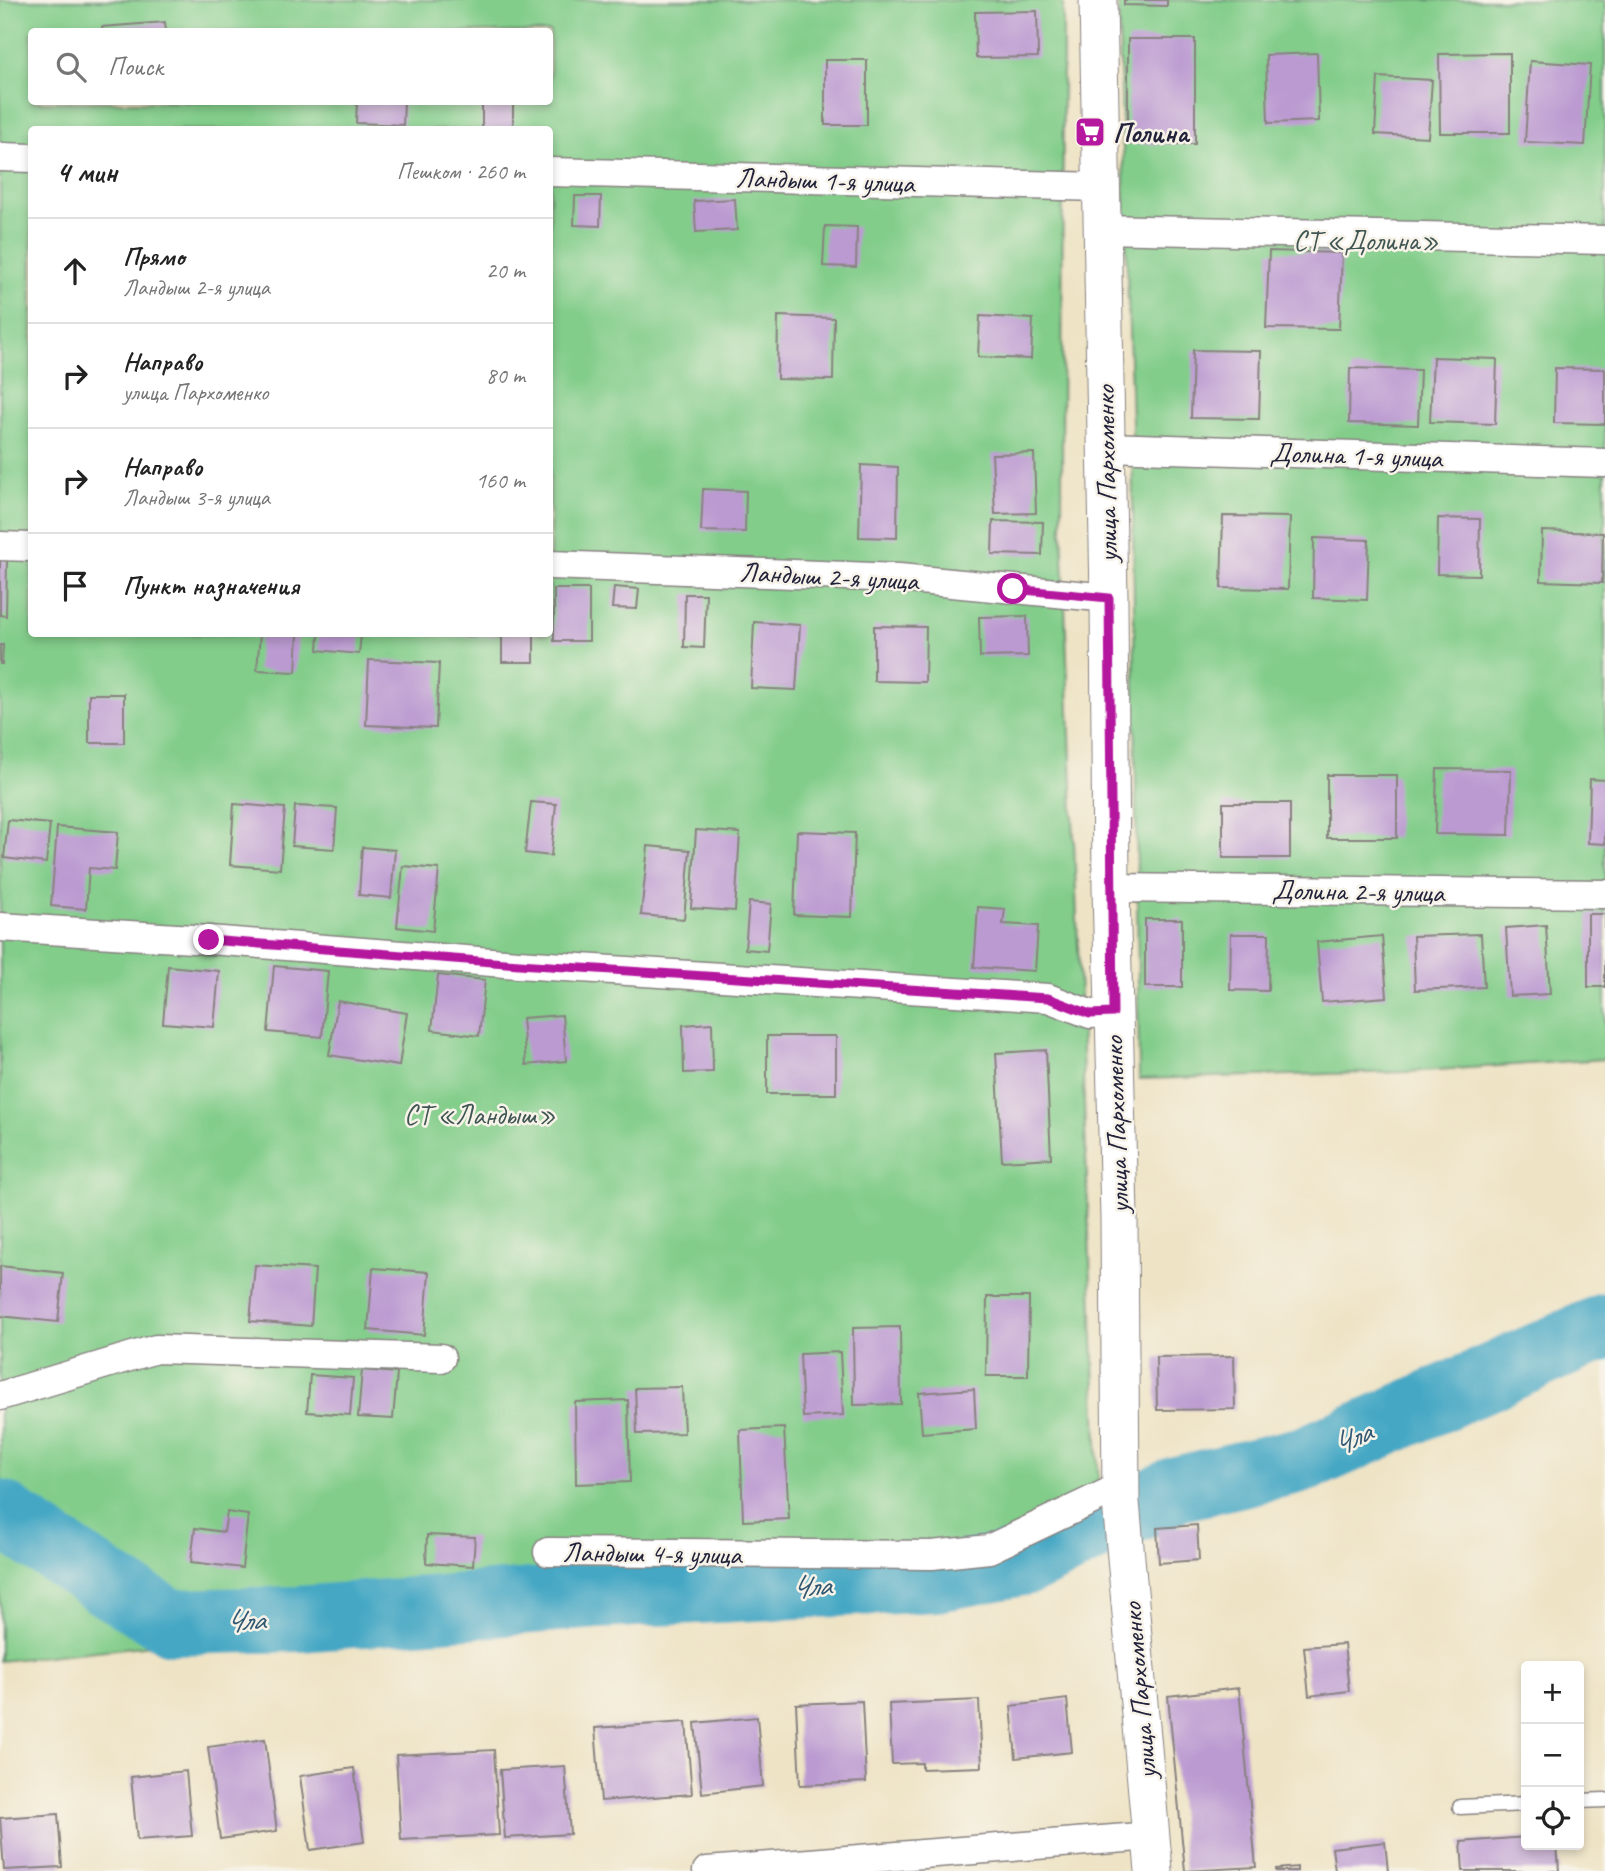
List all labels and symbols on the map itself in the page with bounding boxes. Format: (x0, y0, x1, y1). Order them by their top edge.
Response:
supermarket icon: Полина (1073, 115, 1107, 149)
place label: Полина (1113, 115, 1191, 150)
street label: Ландыш 1-я улица (735, 159, 917, 201)
park label: СТ «Долина» (1293, 223, 1439, 258)
street label: улица Пархоменко (1087, 383, 1125, 565)
street label: Долина 1-я улица (1269, 435, 1445, 476)
street label: Ландыш 2-я улица (739, 554, 921, 598)
route start (997, 573, 1028, 604)
street label: Долина 2-я улица (1272, 872, 1446, 910)
route end (193, 924, 224, 955)
street label: улица Пархоменко (1095, 1034, 1137, 1216)
park label: СТ «Ландыш» (404, 1097, 556, 1132)
water label: Чла (1326, 1411, 1380, 1463)
street label: Ландыш 4-я улица (562, 1534, 743, 1572)
water label: Чла (790, 1565, 835, 1606)
street label: улица Пархоменко (1114, 1599, 1164, 1783)
water label: Чла (225, 1600, 268, 1640)

